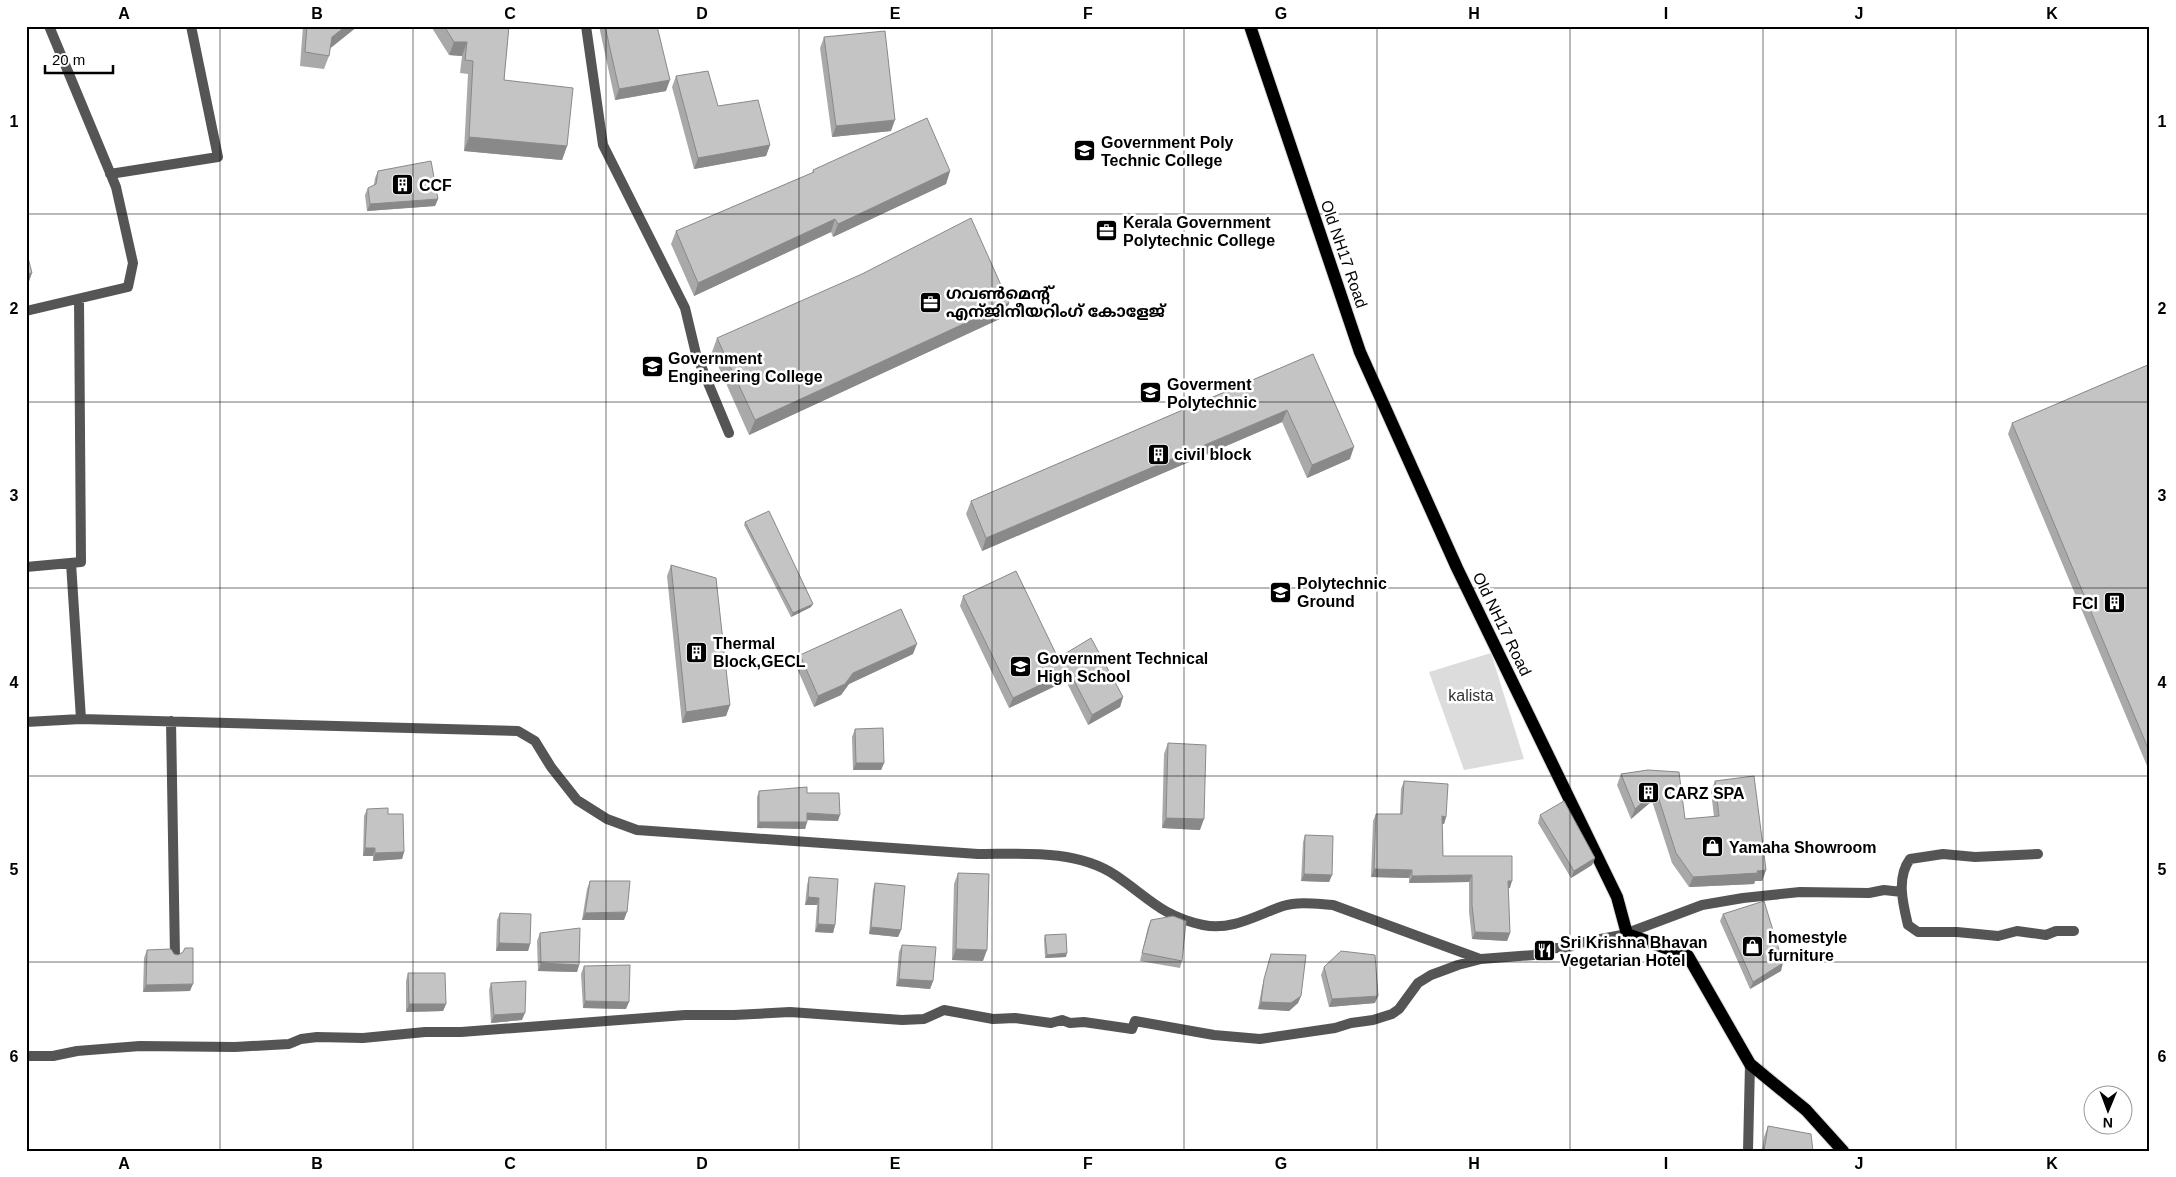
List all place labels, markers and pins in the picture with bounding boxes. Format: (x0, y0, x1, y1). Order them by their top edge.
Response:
place label: Government Poly Technic College (1101, 134, 1234, 169)
school or university icon: Government Poly Technic College (1073, 139, 1097, 163)
building icon: CCF (391, 173, 415, 197)
place label: CCF (419, 177, 452, 194)
place label: Kerala Government Polytechnic College (1123, 214, 1275, 249)
office icon: Kerala Government Polytechnic College (1095, 219, 1119, 243)
place label: ഗവൺമെന്റ് എന്ജിനീയറിംഗ് കോളേജ് (946, 285, 1167, 321)
office icon: ഗവൺമെന്റ് എന്ജിനീയറിംഗ് കോളേജ് (918, 290, 942, 314)
place label: Government Engineering College (668, 350, 823, 385)
school or university icon: Government Engineering College (640, 355, 664, 379)
place label: Goverment Polytechnic (1167, 376, 1257, 411)
school or university icon: Goverment Polytechnic (1139, 381, 1163, 405)
building icon: civil block (1146, 442, 1170, 466)
place label: civil block (1174, 446, 1251, 463)
place label: Polytechnic Ground (1297, 575, 1387, 610)
school or university icon: Polytechnic Ground (1269, 580, 1293, 604)
building icon: FCI (2102, 591, 2126, 615)
place label: FCI (2072, 595, 2098, 612)
place label: Thermal Block,GECL (713, 635, 806, 670)
building icon: Thermal Block,GECL (685, 640, 709, 664)
place label: Government Technical High School (1037, 650, 1208, 685)
school or university icon: Government Technical High School (1009, 655, 1033, 679)
building icon: CARZ SPA (1636, 781, 1660, 805)
place label: CARZ SPA (1664, 785, 1745, 802)
shop icon: Yamaha Showroom (1701, 835, 1725, 859)
place label: Yamaha Showroom (1729, 839, 1877, 856)
place label: homestyle furniture (1768, 929, 1847, 964)
place label: Sri Krishna Bhavan Vegetarian Hotel (1560, 934, 1708, 969)
shop icon: homestyle furniture (1740, 934, 1764, 958)
restaurant icon: Sri Krishna Bhavan Vegetarian Hotel (1532, 939, 1556, 963)

